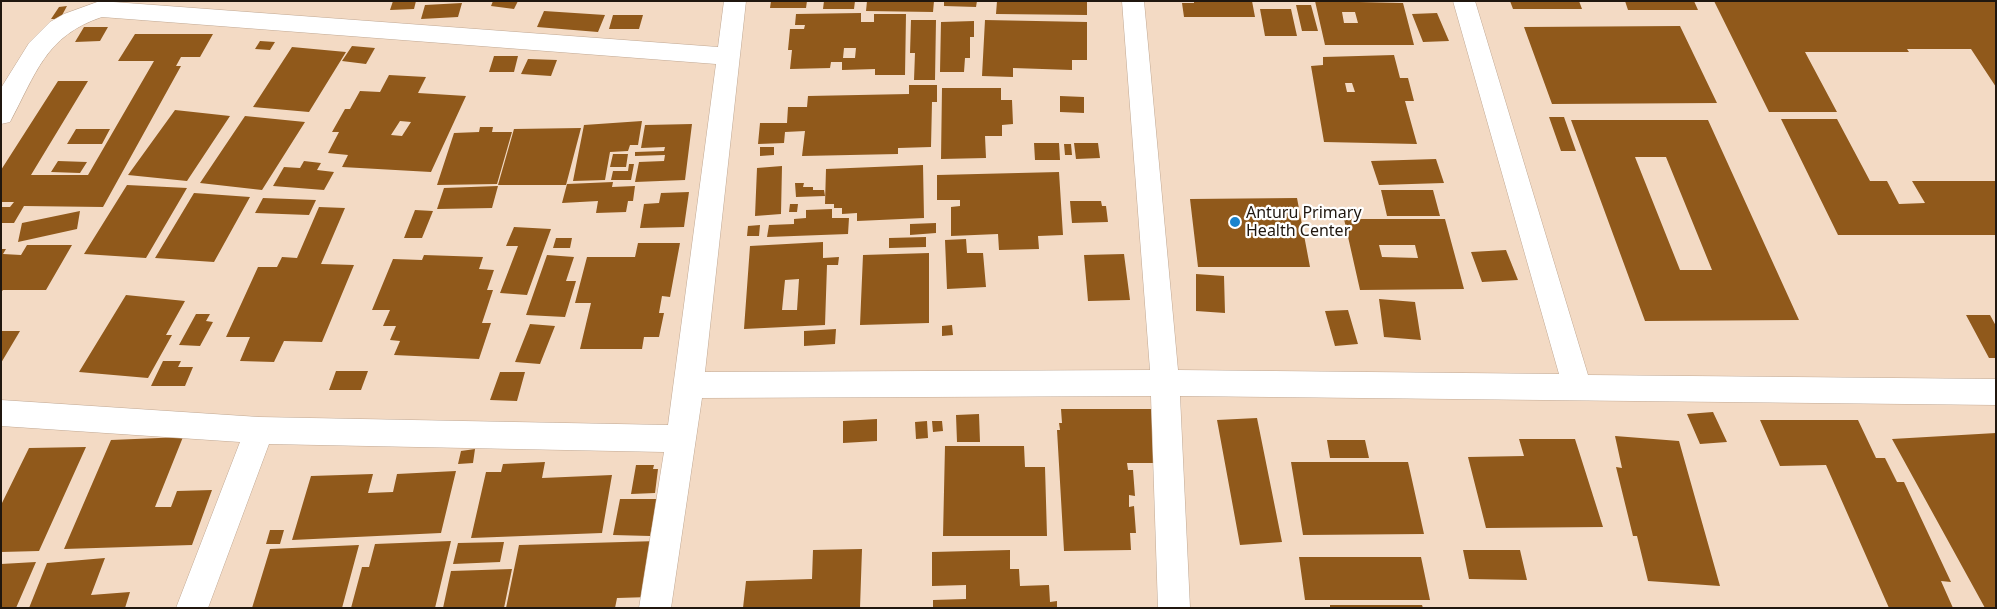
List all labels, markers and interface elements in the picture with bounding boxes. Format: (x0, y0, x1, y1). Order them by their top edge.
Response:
place label: Anturu Primary Health Center (1246, 203, 1362, 241)
marker: Anturu Primary Health Center (1228, 215, 1242, 229)

